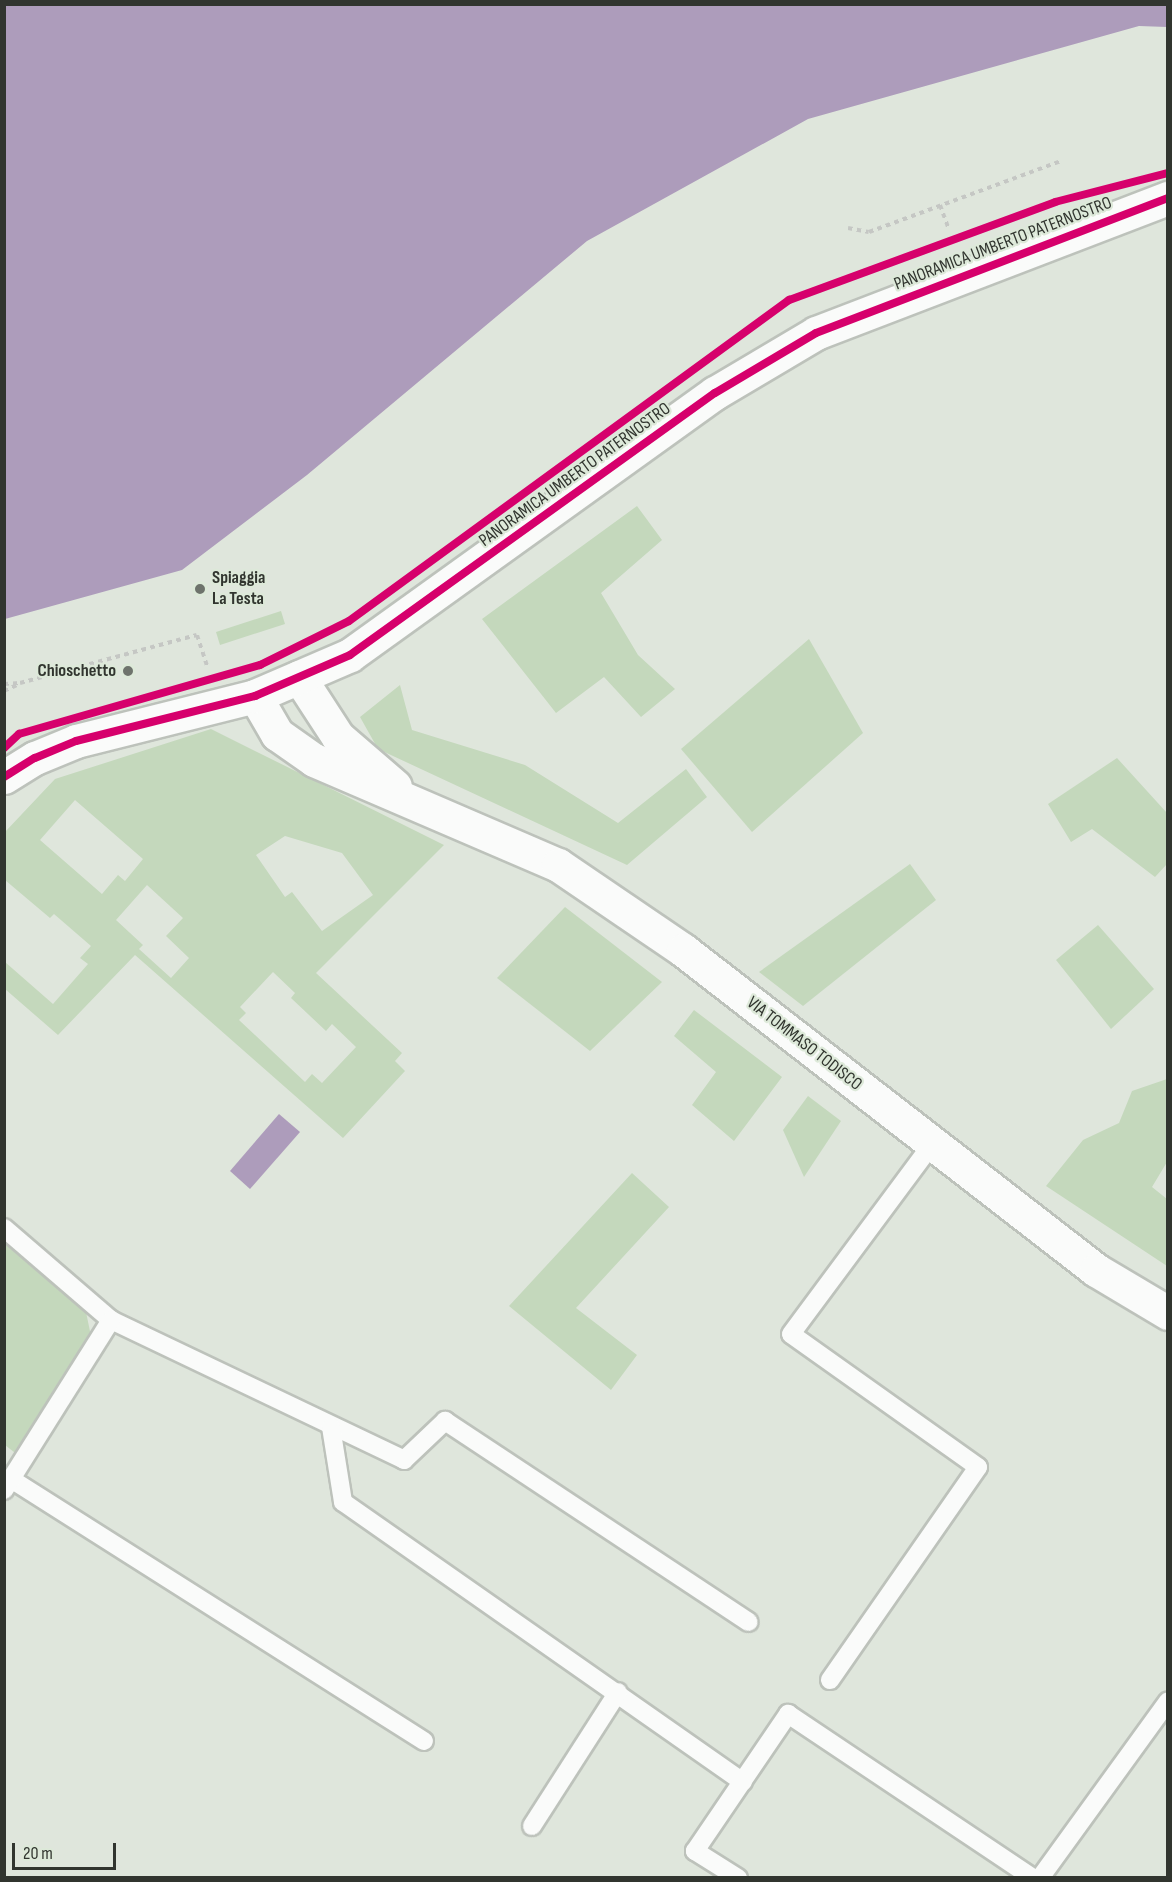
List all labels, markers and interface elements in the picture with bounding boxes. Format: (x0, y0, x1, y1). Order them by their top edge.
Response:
street label: PANORAMICA UMBERTO PATERNOSTRO (891, 192, 1115, 296)
street label: PANORAMICA UMBERTO PATERNOSTRO (475, 398, 675, 552)
place label: Spiaggia La Testa (212, 568, 265, 610)
marker: Spiaggia La Testa (193, 582, 207, 596)
place label: Chioschetto (37, 660, 116, 682)
marker: Chioschetto (121, 664, 135, 678)
street label: VIA TOMMASO TODISCO (742, 992, 866, 1096)
scale bar (15, 1831, 118, 1869)
text: 20 m (23, 1843, 53, 1864)

